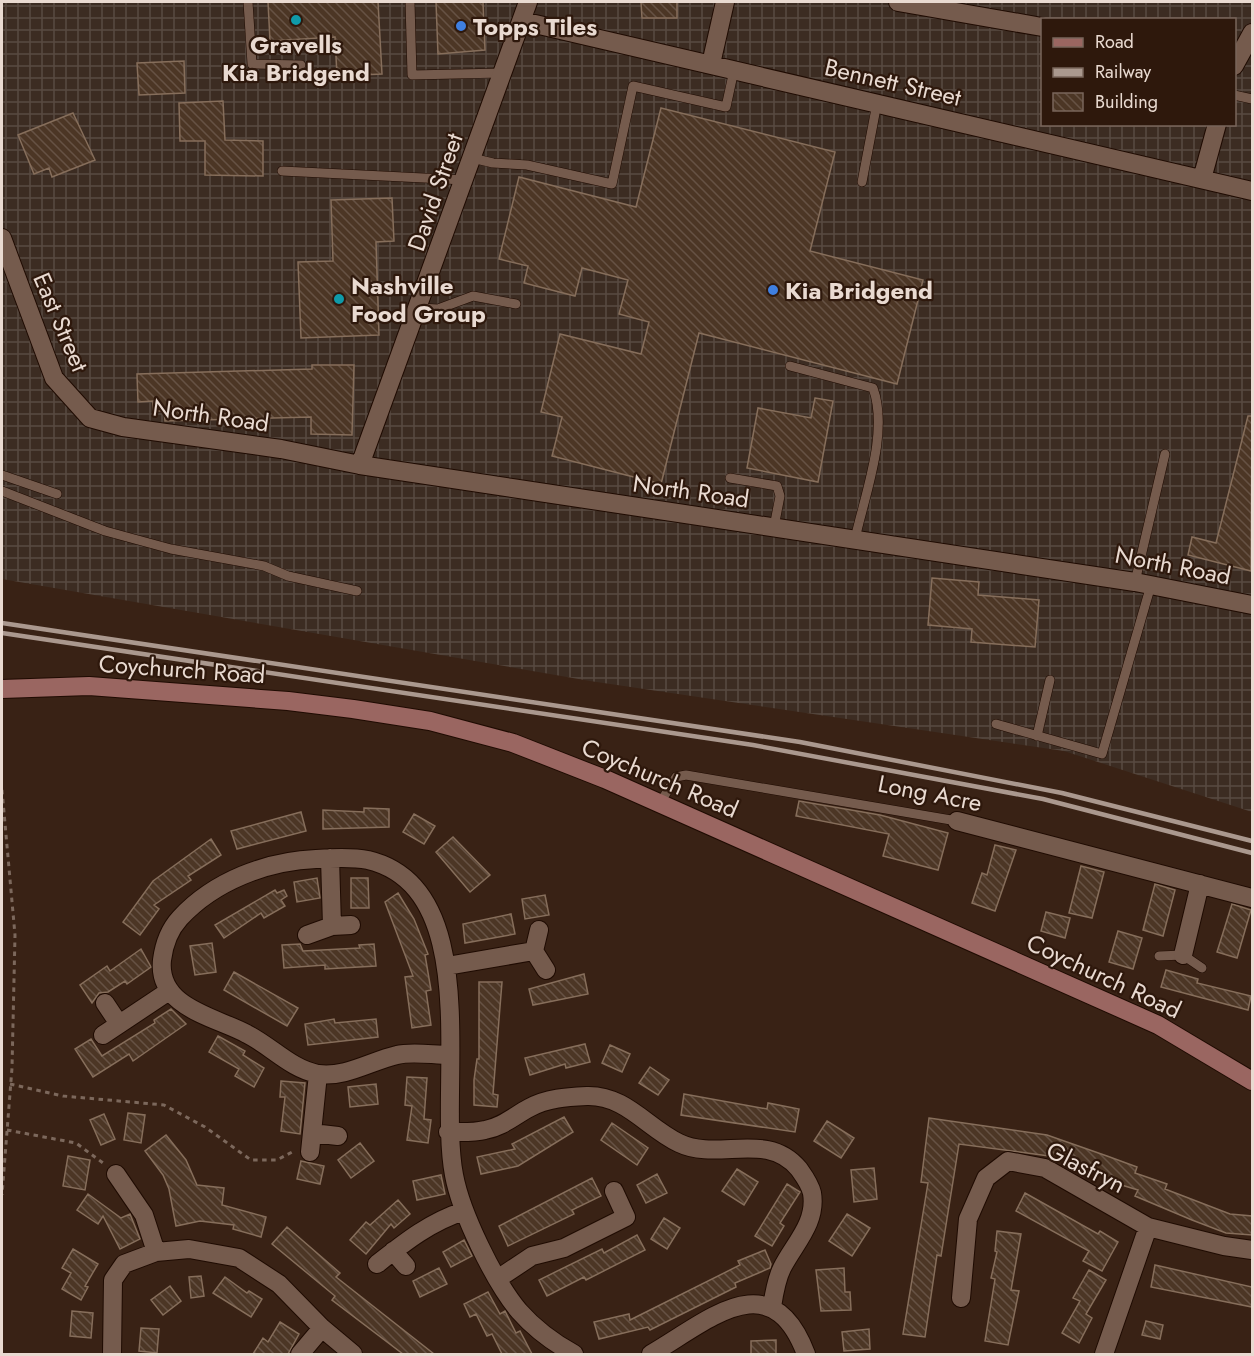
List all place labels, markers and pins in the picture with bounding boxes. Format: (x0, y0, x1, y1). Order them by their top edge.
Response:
place label: Topps Tiles (473, 9, 597, 44)
marker: Gravells Kia Bridgend (289, 13, 303, 27)
marker: Topps Tiles (454, 19, 468, 33)
place label: Gravells Kia Bridgend (222, 27, 370, 90)
place label: Nashville Food Group (351, 268, 486, 331)
place label: Kia Bridgend (785, 273, 933, 308)
marker: Kia Bridgend (766, 283, 780, 297)
marker: Nashville Food Group (332, 292, 346, 306)

